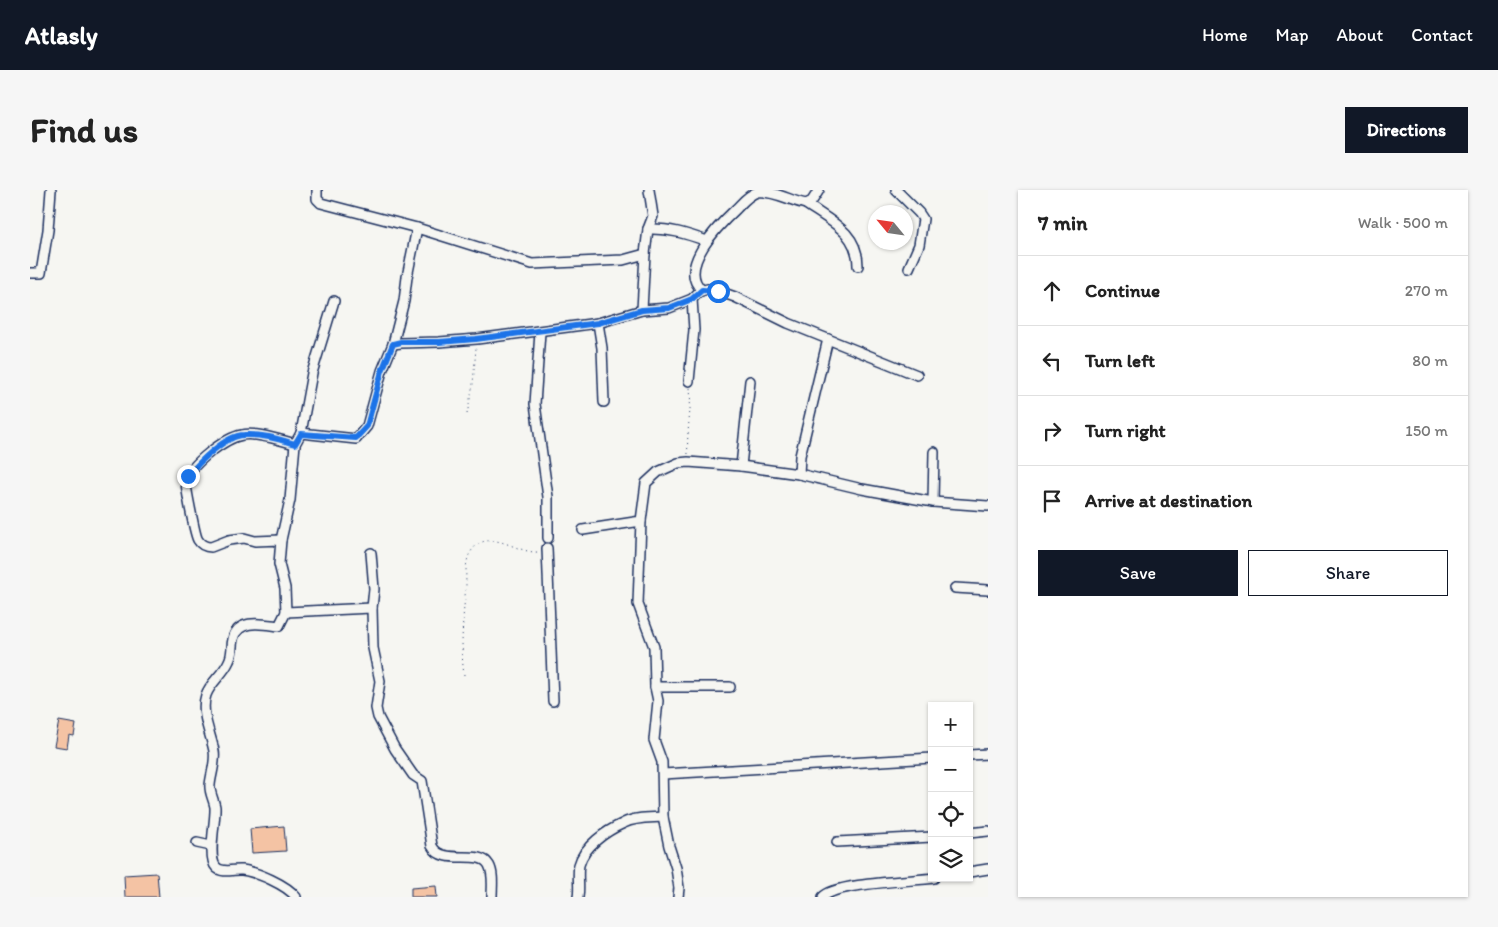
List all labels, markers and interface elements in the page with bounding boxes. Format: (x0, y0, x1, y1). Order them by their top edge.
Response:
text: Atlasly (25, 21, 98, 50)
text: Home (1202, 24, 1248, 46)
text: Map (1276, 24, 1309, 46)
text: About (1337, 24, 1383, 46)
text: Contact (1411, 24, 1473, 46)
button: Directions (1345, 107, 1468, 153)
text: Find us (30, 109, 138, 151)
north arrow (868, 205, 913, 250)
text: 7 min (1038, 210, 1087, 235)
text: Walk · 500 m (1358, 213, 1448, 232)
icon: ahead (1038, 277, 1066, 305)
text: Continue (1085, 279, 1160, 302)
route start (707, 280, 730, 303)
text: 270 m (1405, 281, 1448, 300)
icon: left (1038, 347, 1066, 375)
text: Turn left (1085, 349, 1155, 372)
text: 80 m (1412, 351, 1448, 370)
icon: right (1038, 417, 1066, 445)
text: Turn right (1085, 419, 1166, 442)
text: 150 m (1405, 421, 1448, 440)
route end (177, 465, 200, 488)
icon: arrive (1038, 487, 1066, 515)
text: Arrive at destination (1085, 489, 1252, 512)
button: Save (1038, 550, 1238, 596)
button: Share (1248, 550, 1448, 596)
map controls (928, 702, 973, 882)
button: + (928, 702, 973, 747)
button: − (928, 747, 973, 792)
button: locate (928, 792, 973, 837)
button: layers (928, 837, 973, 882)

